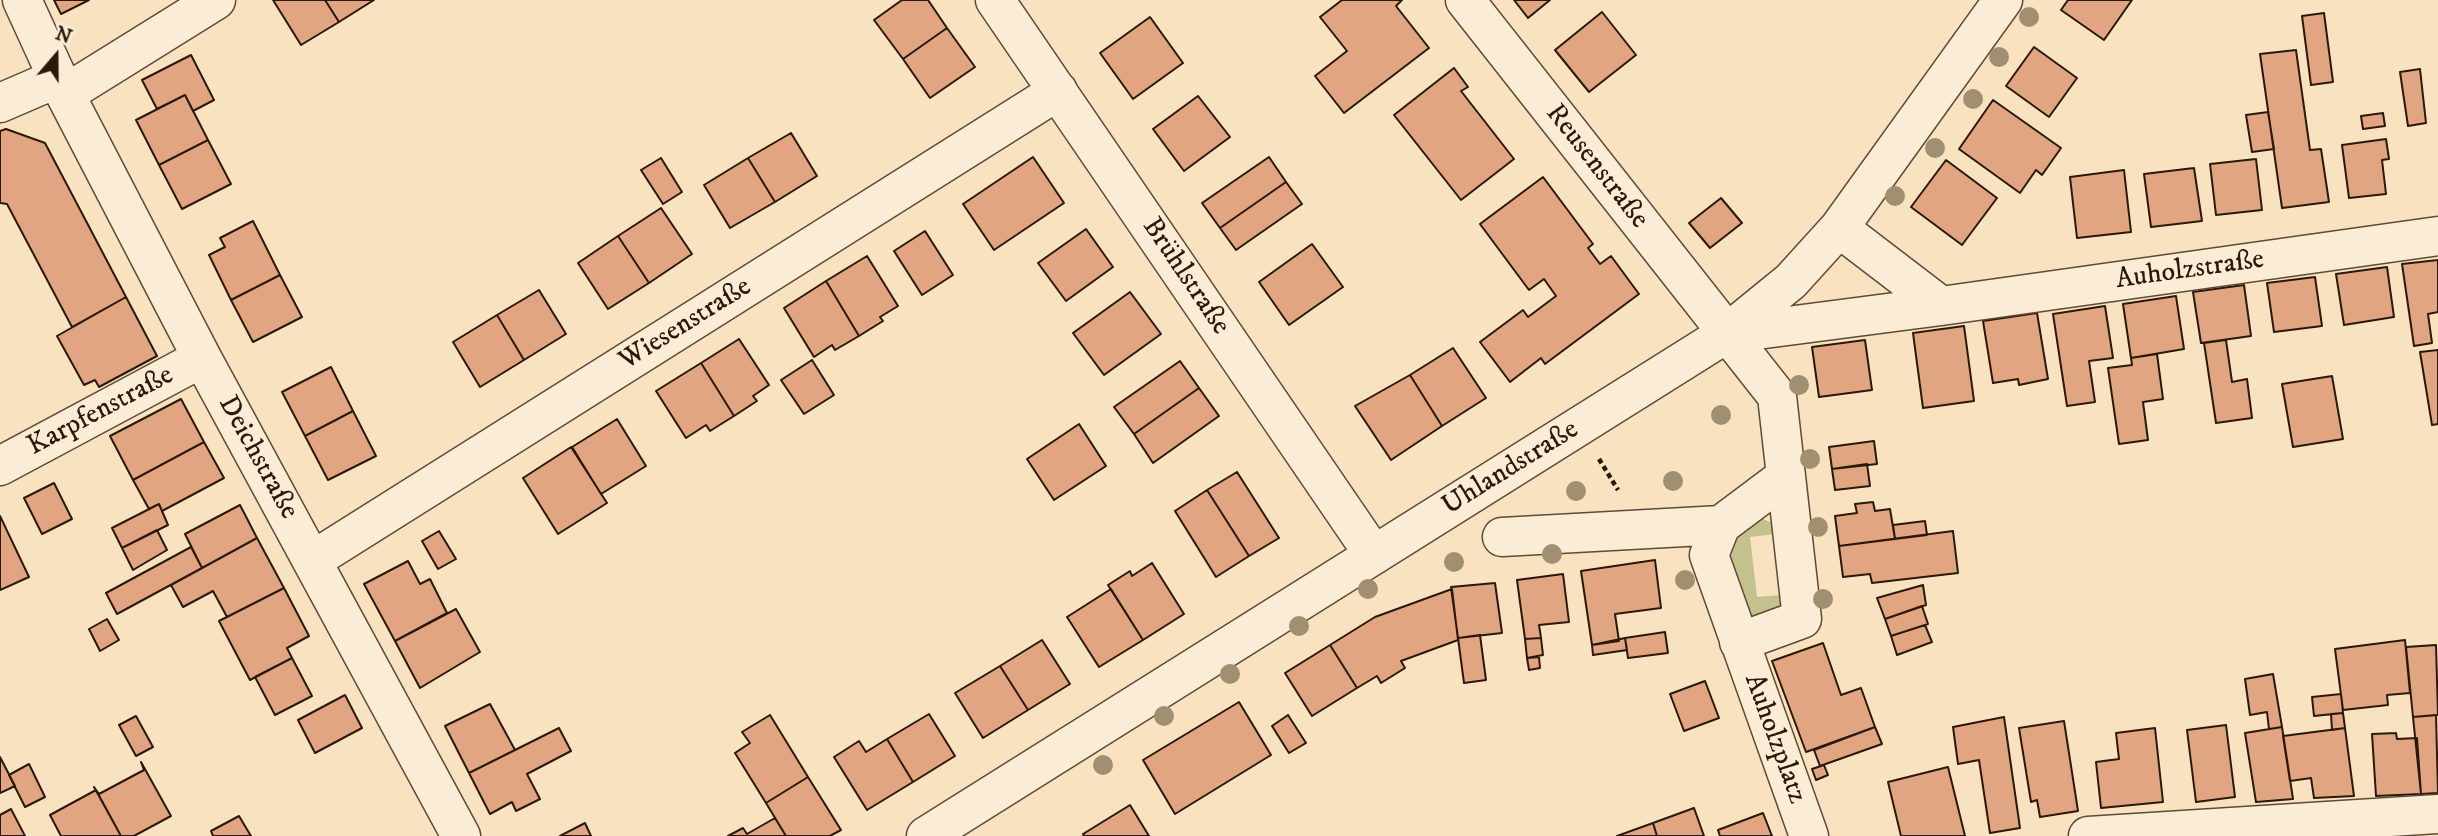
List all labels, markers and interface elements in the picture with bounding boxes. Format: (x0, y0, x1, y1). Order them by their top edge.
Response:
north arrow (21, 21, 91, 91)
text: N (52, 22, 75, 49)
street label: Reusenstraße (1537, 98, 1655, 236)
street label: Brühlstraße (1134, 212, 1236, 342)
street label: Auholzstraße (2114, 244, 2266, 298)
street label: Wiesenstraße (614, 271, 758, 379)
street label: Karpfenstraße (22, 360, 180, 464)
street label: Deichstraße (209, 391, 305, 525)
street label: Uhlandstraße (1437, 414, 1585, 524)
street label: Auholzplatz (1735, 670, 1813, 808)

